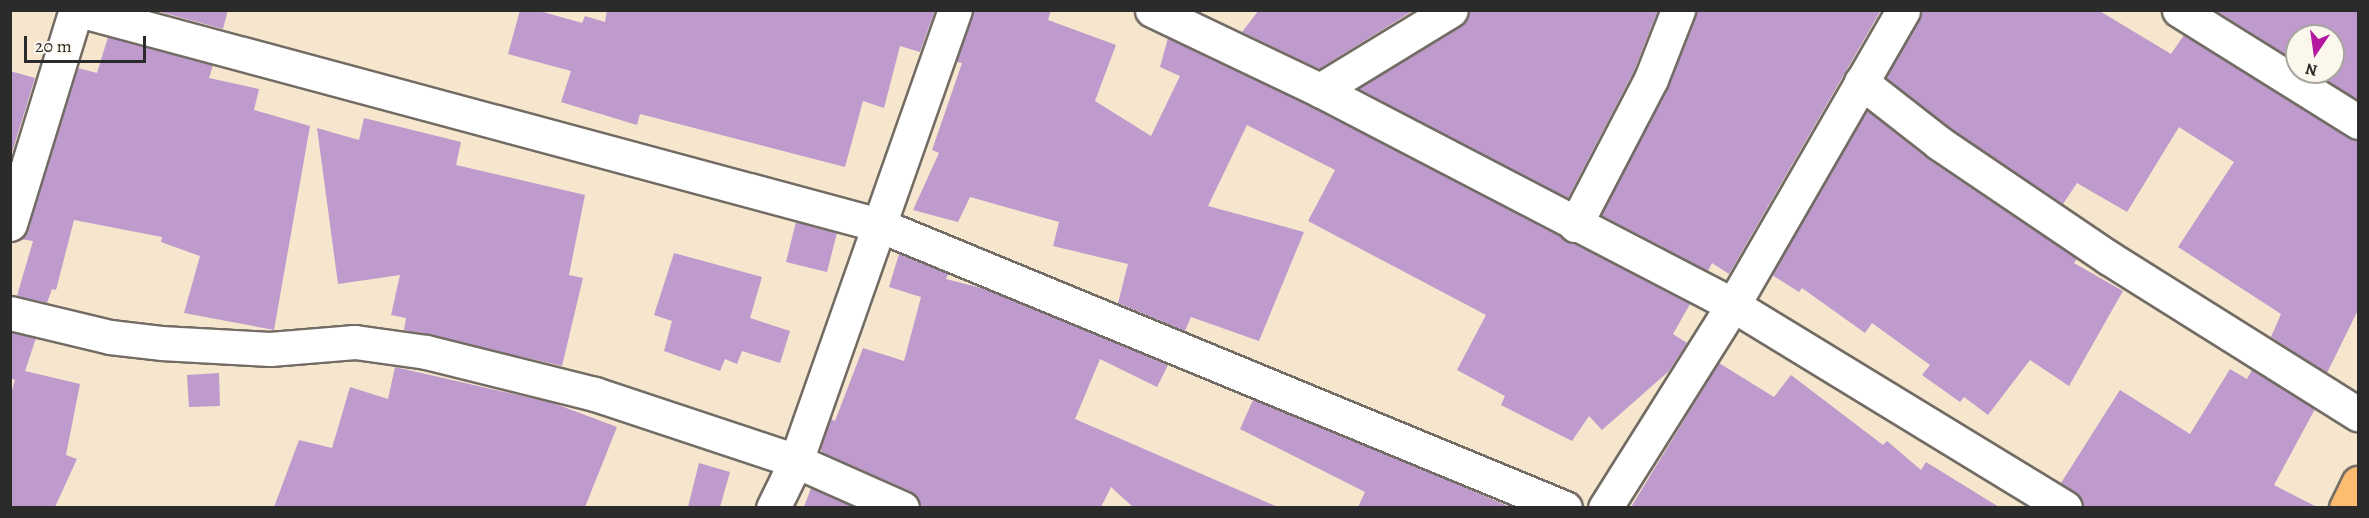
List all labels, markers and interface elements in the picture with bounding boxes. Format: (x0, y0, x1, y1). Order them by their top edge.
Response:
scale bar (27, 24, 148, 62)
north arrow (2285, 24, 2345, 84)
text: 20 m (35, 34, 72, 58)
text: N (2303, 58, 2320, 82)

